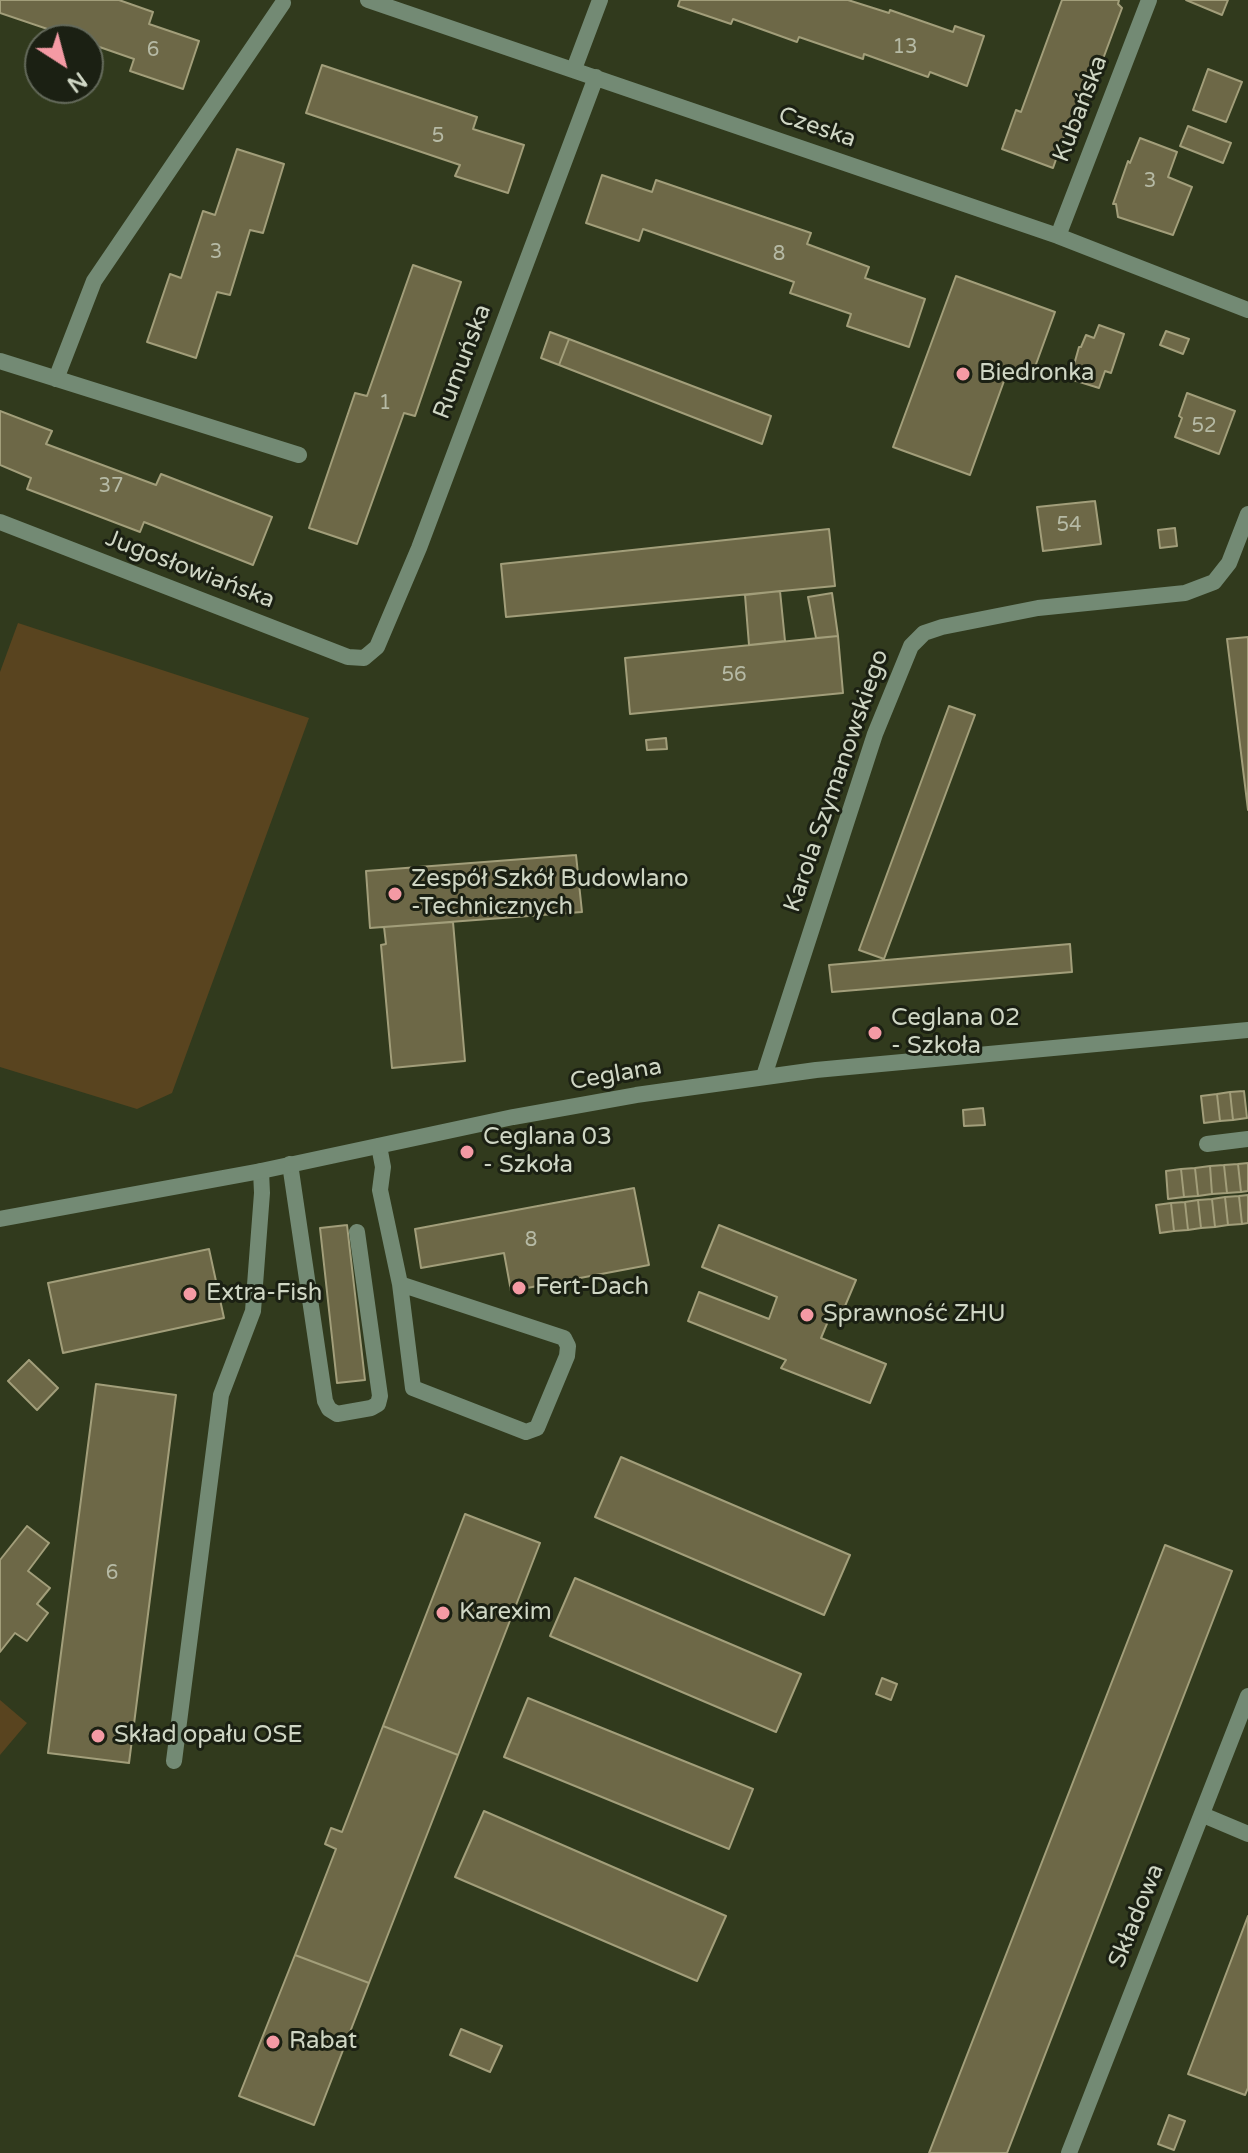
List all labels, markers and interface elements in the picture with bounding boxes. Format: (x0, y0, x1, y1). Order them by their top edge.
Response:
north arrow (24, 24, 104, 104)
house number: 13 (892, 36, 918, 60)
house number: 6 (147, 39, 159, 63)
street label: Kubańska (1048, 52, 1114, 166)
text: N (62, 66, 92, 98)
street label: Czeska (774, 101, 860, 155)
house number: 5 (432, 125, 444, 149)
house number: 3 (1144, 170, 1156, 194)
house number: 3 (210, 241, 222, 265)
house number: 8 (773, 243, 785, 267)
street label: Rumuńska (428, 300, 498, 424)
place label: Biedronka (979, 360, 1095, 388)
marker: Biedronka (954, 365, 972, 383)
house number: 1 (379, 392, 391, 416)
house number: 52 (1191, 415, 1217, 439)
house number: 37 (98, 475, 124, 499)
house number: 54 (1056, 514, 1082, 538)
street label: Jugosłowiańska (101, 525, 279, 615)
street label: Karola Szymanowskiego (778, 646, 896, 916)
house number: 56 (721, 664, 747, 688)
place label: Zespół Szkół Budowlano -Technicznych (411, 866, 689, 922)
marker: Zespół Szkół Budowlano -Technicznych (386, 885, 404, 903)
place label: Ceglana 02 - Szkoła (891, 1005, 1020, 1061)
marker: Ceglana 02 - Szkoła (866, 1024, 884, 1042)
street label: Ceglana (568, 1053, 664, 1097)
place label: Ceglana 03 - Szkoła (483, 1124, 612, 1180)
marker: Ceglana 03 - Szkoła (458, 1143, 476, 1161)
house number: 8 (525, 1229, 537, 1253)
place label: Fert-Dach (535, 1274, 649, 1302)
marker: Fert-Dach (510, 1279, 528, 1297)
place label: Extra-Fish (206, 1280, 322, 1308)
marker: Extra-Fish (181, 1285, 199, 1303)
place label: Sprawność ZHU (823, 1301, 1006, 1329)
marker: Sprawność ZHU (798, 1306, 816, 1324)
house number: 6 (106, 1562, 118, 1586)
place label: Karexim (459, 1599, 552, 1627)
marker: Karexim (434, 1604, 452, 1622)
place label: Skład opału OSE (114, 1722, 303, 1750)
marker: Skład opału OSE (89, 1727, 107, 1745)
street label: Składowa (1103, 1860, 1171, 1972)
place label: Rabat (289, 2028, 357, 2056)
marker: Rabat (264, 2033, 282, 2051)

